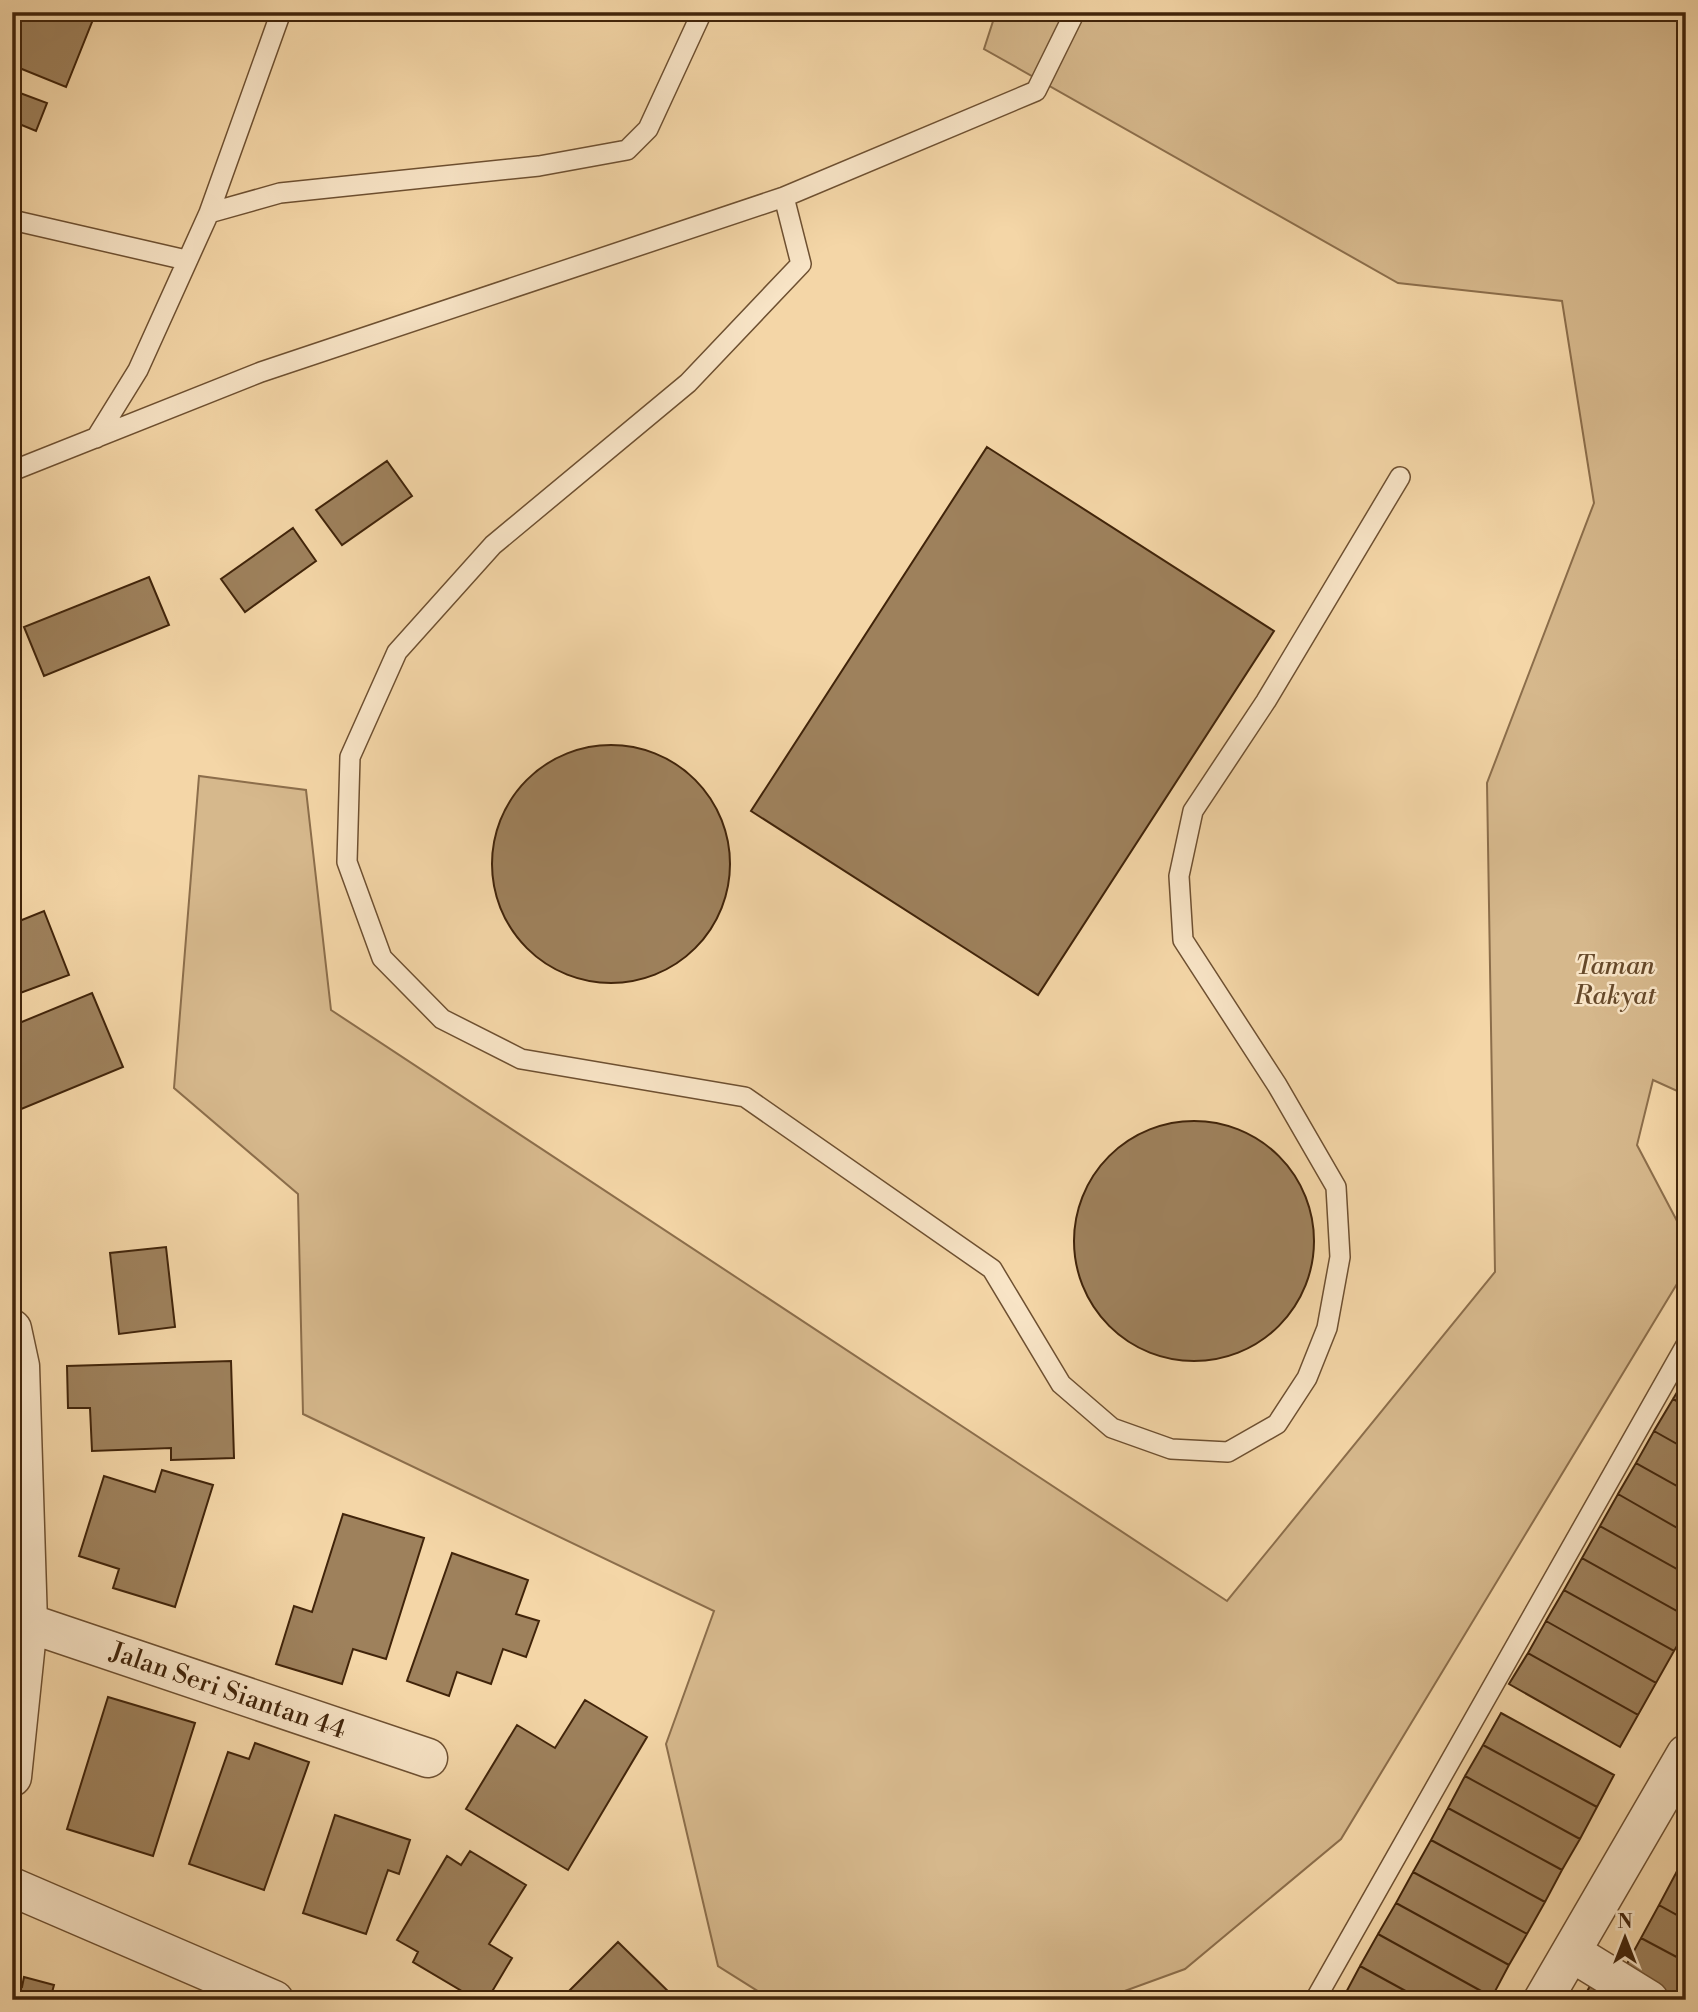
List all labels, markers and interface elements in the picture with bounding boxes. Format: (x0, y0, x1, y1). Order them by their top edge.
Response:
park label: Taman Rakyat (1573, 950, 1656, 1012)
street label: Jalan Seri Siantan 44 (105, 1635, 350, 1746)
north arrow (1590, 1904, 1660, 1974)
text: N (1617, 1910, 1633, 1934)

